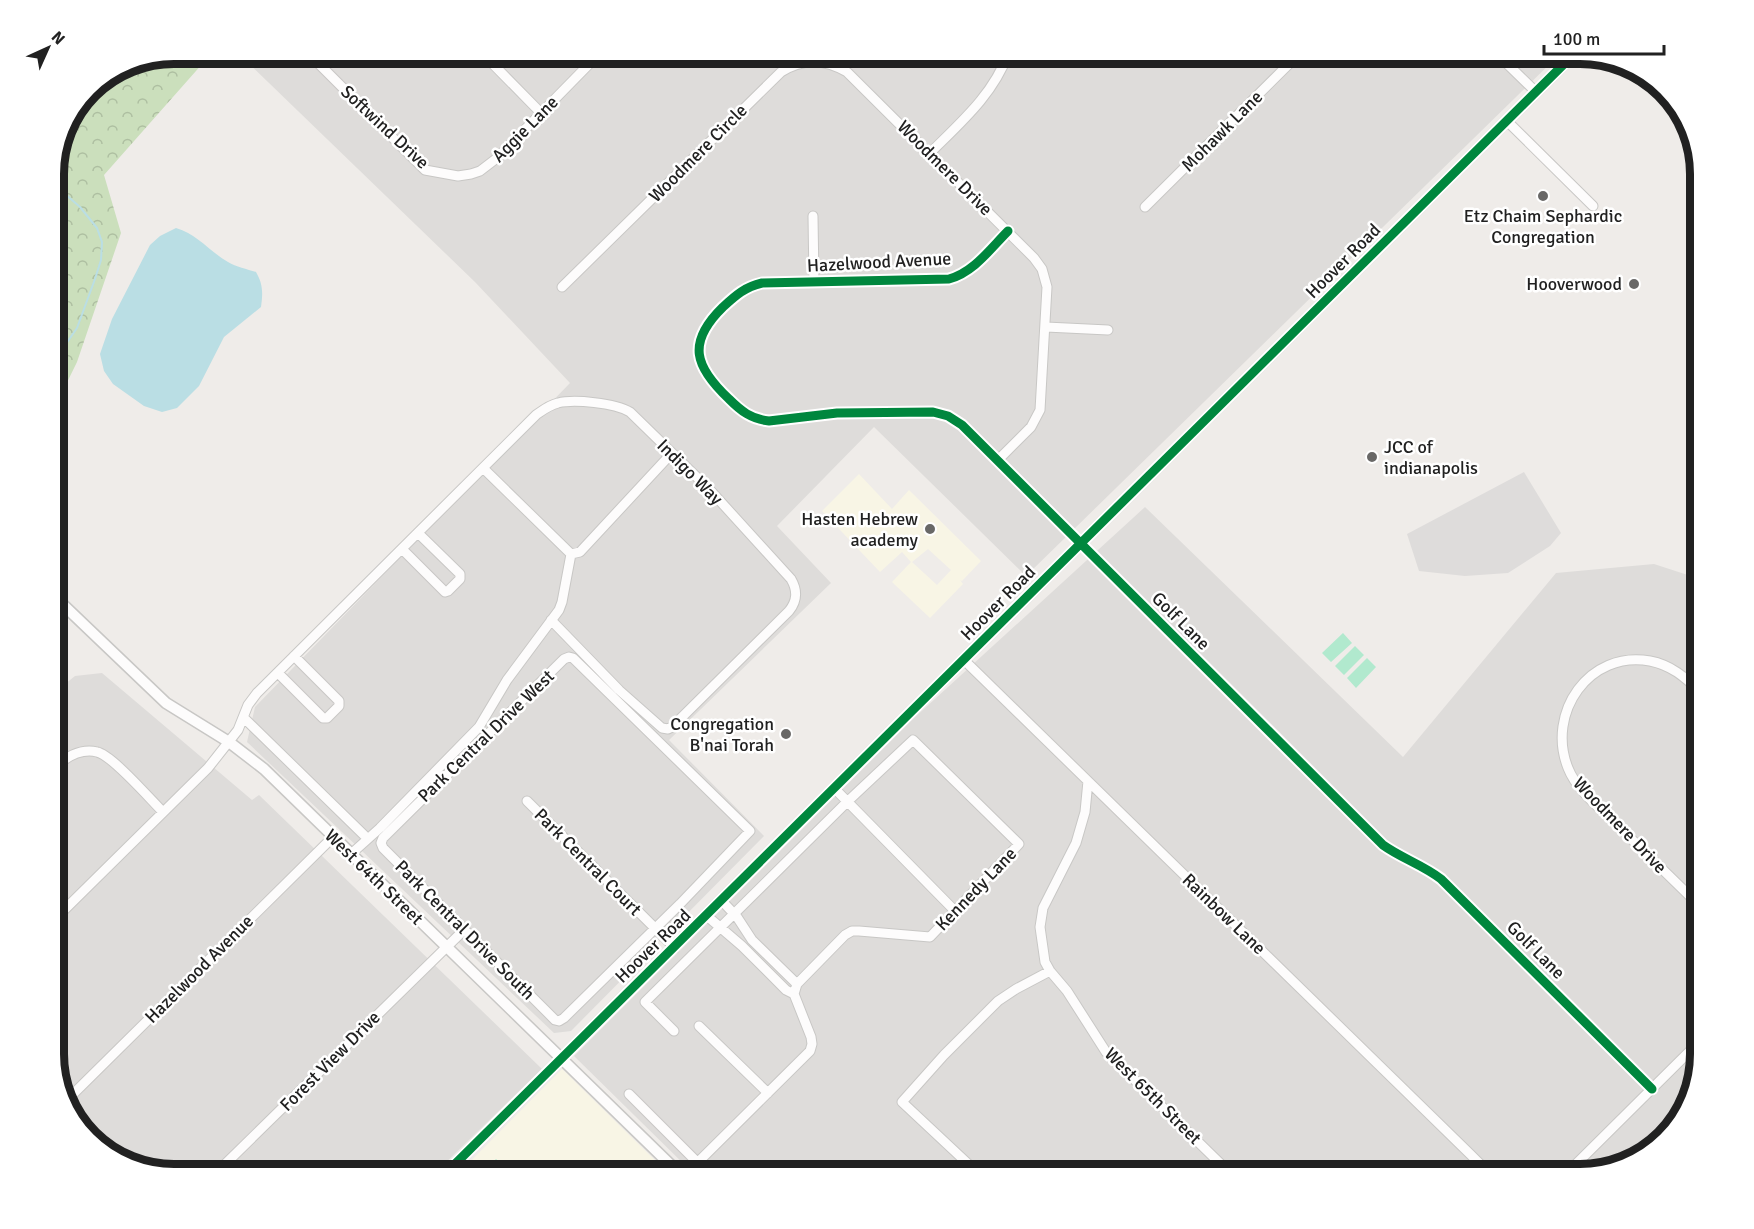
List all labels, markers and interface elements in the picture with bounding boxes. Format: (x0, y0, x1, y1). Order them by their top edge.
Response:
north arrow (18, 18, 78, 78)
scale bar (1544, 18, 1664, 56)
text: N (47, 27, 69, 49)
text: 100 m (1553, 28, 1600, 50)
street label: Softwind Drive (336, 80, 434, 174)
street label: Mohawk Lane (1177, 86, 1267, 176)
street label: Aggie Lane (487, 91, 563, 167)
street label: Woodmere Circle (644, 99, 752, 207)
street label: Woodmere Drive (893, 116, 997, 220)
marker: Etz Chaim Sephardic Congregation (1536, 189, 1550, 203)
place label: Etz Chaim Sephardic Congregation (1464, 205, 1622, 248)
street label: Hoover Road (1301, 219, 1385, 303)
street label: Hazelwood Avenue (806, 247, 952, 277)
place label: Hooverwood (1526, 273, 1622, 295)
marker: Hooverwood (1627, 277, 1641, 291)
street label: Indigo Way (652, 434, 728, 510)
place label: JCC of indianapolis (1384, 436, 1478, 479)
marker: JCC of indianapolis (1365, 450, 1379, 464)
place label: Hasten Hebrew academy (801, 508, 919, 551)
marker: Hasten Hebrew academy (923, 522, 937, 536)
street label: Hoover Road (956, 561, 1040, 645)
street label: Golf Lane (1147, 587, 1215, 655)
street label: Park Central Drive West (413, 665, 559, 807)
place label: Congregation B'nai Torah (670, 713, 774, 756)
marker: Congregation B'nai Torah (779, 727, 793, 741)
street label: Woodmere Drive (1568, 772, 1672, 878)
street label: Park Central Court (530, 804, 646, 920)
street label: West 64th Street (320, 825, 428, 929)
street label: Kennedy Lane (931, 843, 1021, 935)
street label: Park Central Drive South (390, 855, 540, 1005)
street label: Rainbow Lane (1178, 869, 1270, 959)
street label: Hoover Road (611, 904, 695, 988)
street label: Hazelwood Avenue (140, 910, 258, 1028)
street label: Golf Lane (1502, 916, 1570, 984)
street label: Forest View Drive (275, 1006, 385, 1116)
street label: West 65th Street (1100, 1043, 1206, 1149)

